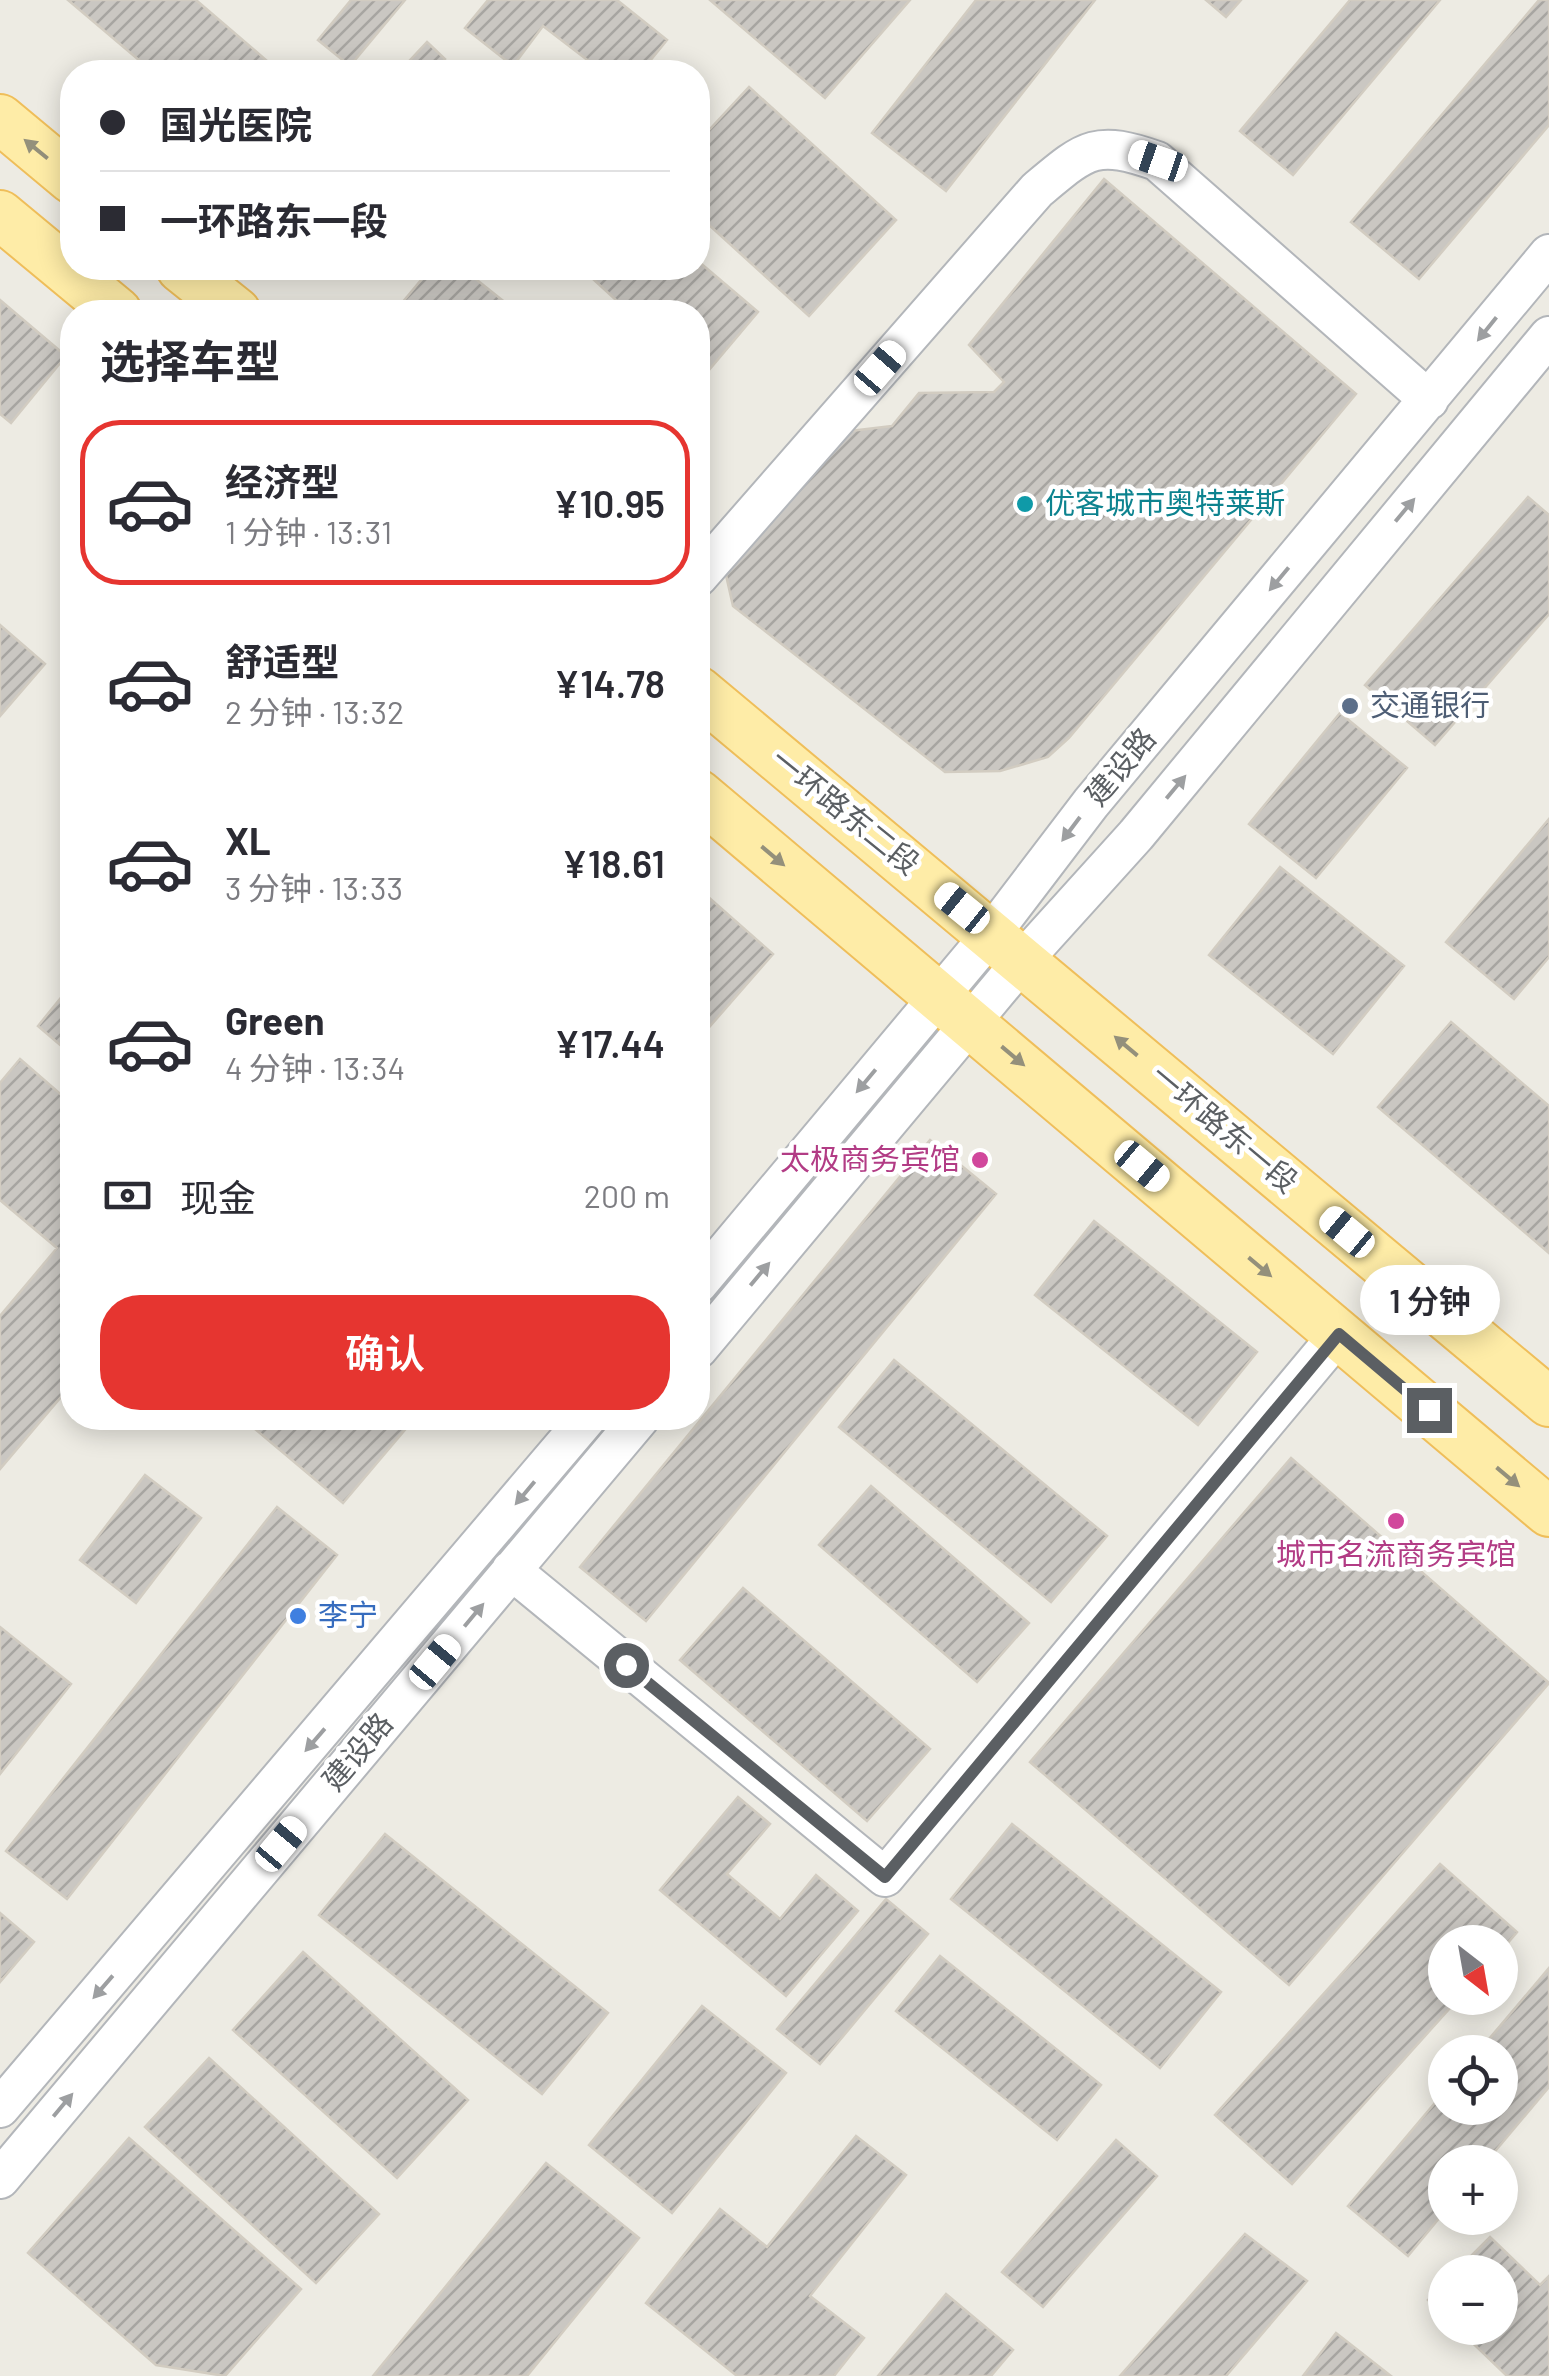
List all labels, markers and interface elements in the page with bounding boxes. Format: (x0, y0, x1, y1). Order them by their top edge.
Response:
text: 国光医院 (160, 101, 312, 147)
car (1125, 137, 1191, 185)
one-way arrow (24, 139, 49, 160)
text: 一环路东一段 (160, 197, 388, 243)
one-way arrow (1477, 317, 1498, 342)
text: 选择车型 (100, 333, 280, 387)
car (849, 336, 911, 400)
icon: car (105, 458, 195, 548)
text: 经济型 (225, 458, 339, 504)
text: ¥10.95 (553, 480, 665, 526)
place label: 优客城市奥特莱斯 (1045, 484, 1285, 520)
marker: 优客城市奥特莱斯 (1014, 493, 1036, 515)
one-way arrow (1394, 498, 1416, 523)
text: 1 分钟 · 13:31 (225, 512, 392, 550)
one-way arrow (1269, 566, 1290, 591)
icon: car (105, 638, 195, 728)
text: 舒适型 (225, 638, 339, 684)
text: ¥14.78 (554, 660, 665, 706)
place label: 交通银行 (1370, 686, 1490, 722)
text: 2 分钟 · 13:32 (225, 692, 404, 730)
marker: 交通银行 (1339, 695, 1361, 717)
street label: 建设路 (1077, 720, 1162, 812)
street label: 一环路东二段 (765, 740, 928, 881)
one-way arrow (1165, 775, 1186, 800)
one-way arrow (1061, 816, 1082, 842)
text: XL (225, 817, 271, 863)
icon: car (105, 818, 195, 908)
text: ¥18.61 (562, 840, 665, 886)
one-way arrow (760, 845, 785, 866)
text: 3 分钟 · 13:33 (225, 868, 403, 906)
car (929, 877, 995, 939)
text: Green (225, 997, 325, 1043)
icon: car (105, 998, 195, 1088)
text: ¥17.44 (554, 1020, 665, 1066)
one-way arrow (1114, 1036, 1139, 1057)
one-way arrow (1000, 1045, 1025, 1067)
text: 4 分钟 · 13:34 (225, 1048, 405, 1086)
street label: 一环路东一段 (1145, 1056, 1306, 1199)
one-way arrow (856, 1068, 877, 1093)
car (1109, 1135, 1175, 1197)
place label: 太极商务宾馆 (780, 1140, 960, 1176)
marker: 太极商务宾馆 (969, 1149, 991, 1171)
icon: cash (100, 1168, 155, 1223)
text: 现金 (180, 1174, 256, 1220)
text: 200 m (584, 1176, 670, 1214)
car (1314, 1201, 1380, 1263)
one-way arrow (1248, 1255, 1273, 1277)
one-way arrow (749, 1262, 771, 1287)
callout: 1 分钟 (1359, 1265, 1499, 1335)
text: 1 分钟 (1389, 1281, 1471, 1319)
button: 确认 (100, 1295, 670, 1410)
route end (1407, 1388, 1452, 1433)
one-way arrow (1496, 1466, 1521, 1487)
one-way arrow (515, 1480, 536, 1505)
marker: 城市名流商务宾馆 (1385, 1510, 1407, 1532)
place label: 城市名流商务宾馆 (1276, 1535, 1516, 1571)
place label: 李宁 (318, 1596, 378, 1632)
one-way arrow (463, 1602, 484, 1627)
marker: 李宁 (287, 1605, 309, 1627)
car (404, 1629, 466, 1695)
route start (604, 1643, 649, 1688)
street label: 建设路 (314, 1705, 399, 1797)
one-way arrow (304, 1728, 326, 1753)
car (250, 1811, 312, 1877)
north arrow (1428, 1925, 1518, 2015)
map controls (1428, 1925, 1518, 2345)
one-way arrow (93, 1974, 115, 1999)
button: locate (1428, 2035, 1518, 2125)
one-way arrow (51, 2092, 73, 2117)
button: + (1428, 2145, 1518, 2235)
button: − (1428, 2255, 1518, 2345)

